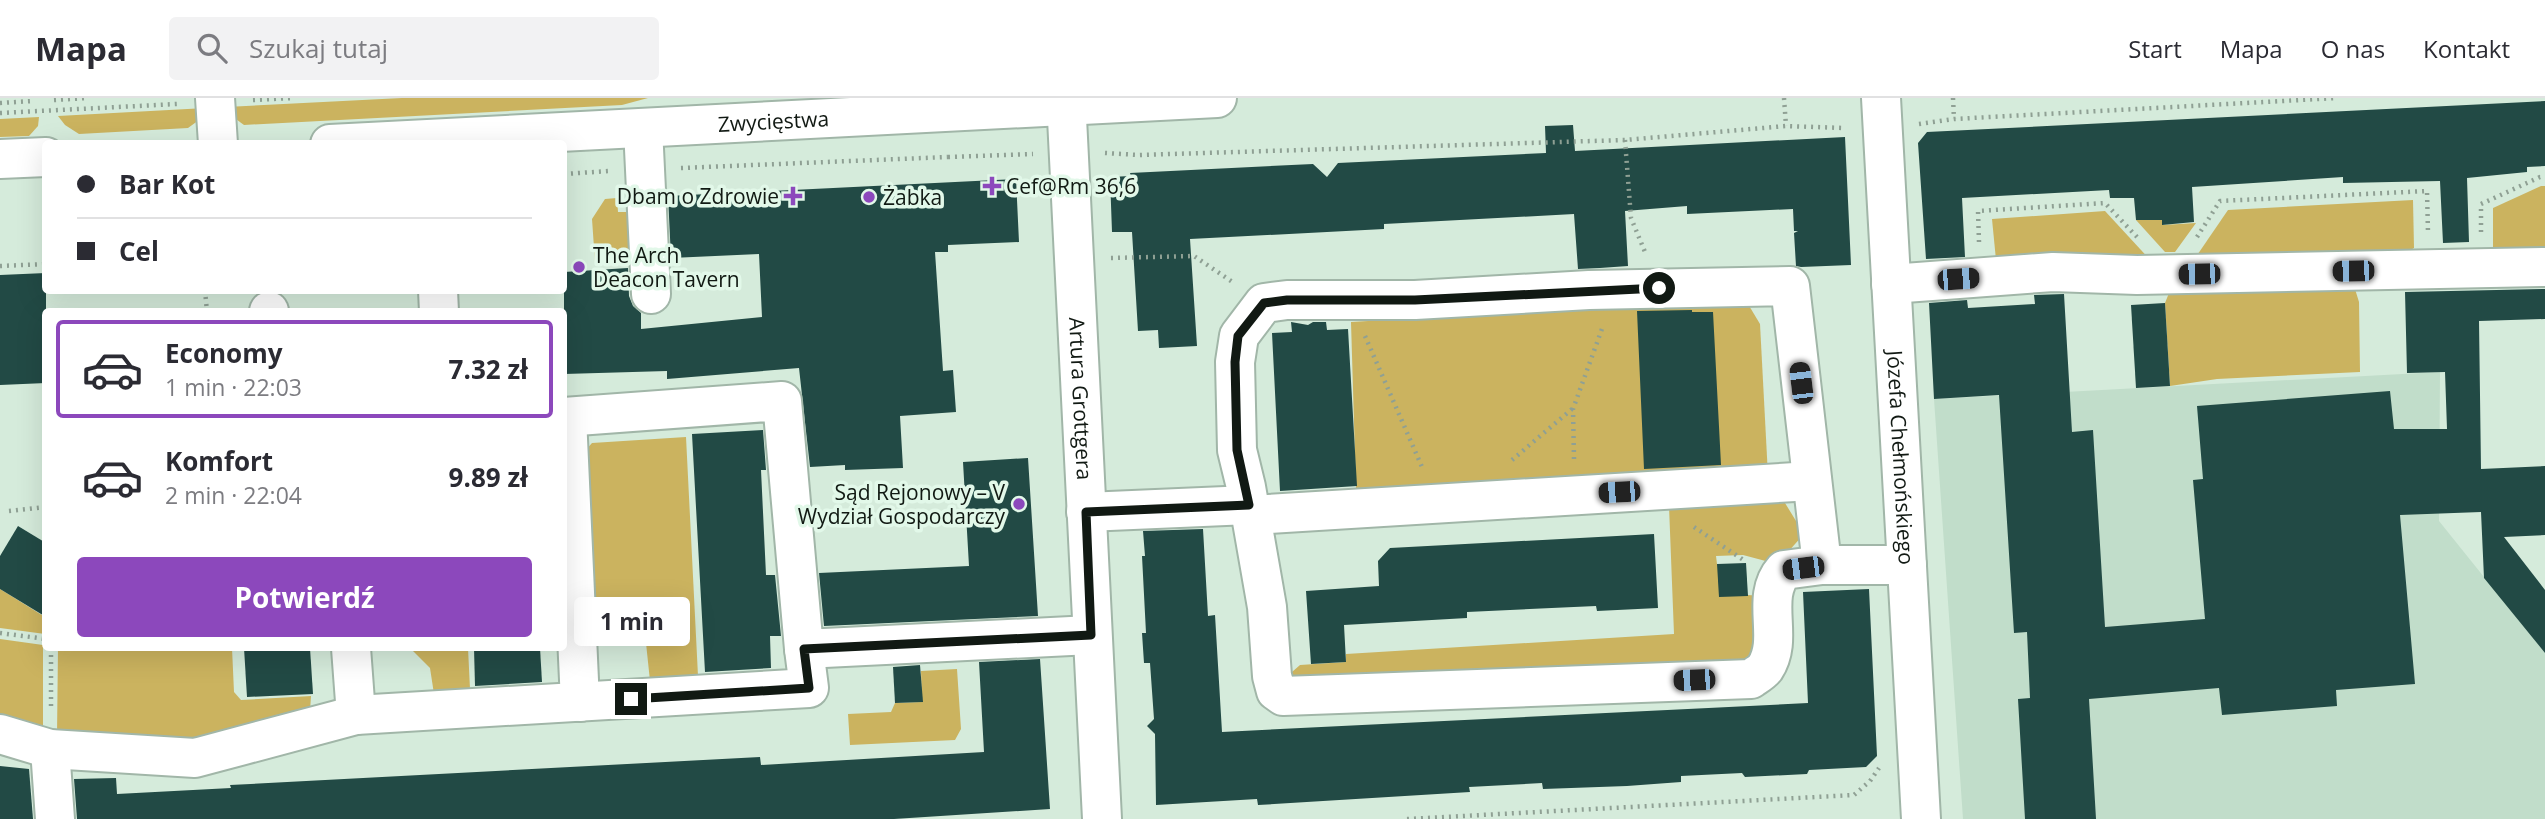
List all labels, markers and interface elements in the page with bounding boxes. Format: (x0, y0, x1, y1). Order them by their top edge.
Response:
search box (169, 17, 659, 80)
text: Mapa (35, 26, 127, 71)
icon: search (193, 29, 231, 67)
text: Szukaj tutaj (249, 30, 388, 66)
text: Start (2128, 32, 2182, 65)
text: Mapa (2220, 32, 2283, 65)
text: O nas (2321, 32, 2385, 65)
text: Kontakt (2423, 32, 2510, 65)
street label: Zwycięstwa (717, 104, 830, 138)
text: Bar Kot (119, 166, 215, 202)
place label: Cef@Rm 36,6 (1006, 172, 1136, 200)
marker: Cef@Rm 36,6 (984, 178, 1000, 194)
place label: Dbam o Zdrowie (617, 182, 779, 210)
place label: Żabka (883, 183, 942, 211)
marker: Dbam o Zdrowie (785, 188, 801, 204)
marker: Żabka (861, 189, 877, 205)
text: Cel (119, 233, 159, 269)
place label: The Arch Deacon Tavern (593, 241, 740, 293)
marker: The Arch Deacon Tavern (571, 259, 587, 275)
car (2332, 260, 2375, 282)
car (2178, 263, 2221, 285)
car (1937, 267, 1980, 291)
route start (1643, 272, 1675, 304)
street label: Artura Grottgera (1063, 317, 1099, 481)
text: Economy (165, 335, 283, 371)
icon: car (81, 338, 144, 401)
street label: Józefa Chełmońskiego (1881, 348, 1921, 565)
text: 7.32 zł (449, 351, 528, 387)
car (1789, 361, 1814, 405)
text: 1 min · 22:03 (165, 371, 302, 403)
text: Komfort (165, 443, 273, 479)
icon: car (81, 446, 144, 509)
text: 9.89 zł (449, 459, 528, 495)
place label: Sąd Rejonowy – V Wydział Gospodarczy (798, 478, 1005, 530)
text: 2 min · 22:04 (165, 479, 302, 511)
car (1598, 480, 1641, 504)
marker: Sąd Rejonowy – V Wydział Gospodarczy (1011, 496, 1027, 512)
car (1781, 555, 1826, 581)
button: Potwierdź (77, 557, 532, 637)
callout: 1 min (573, 598, 689, 646)
text: 1 min (600, 605, 664, 637)
car (1673, 669, 1716, 691)
route end (615, 683, 647, 715)

